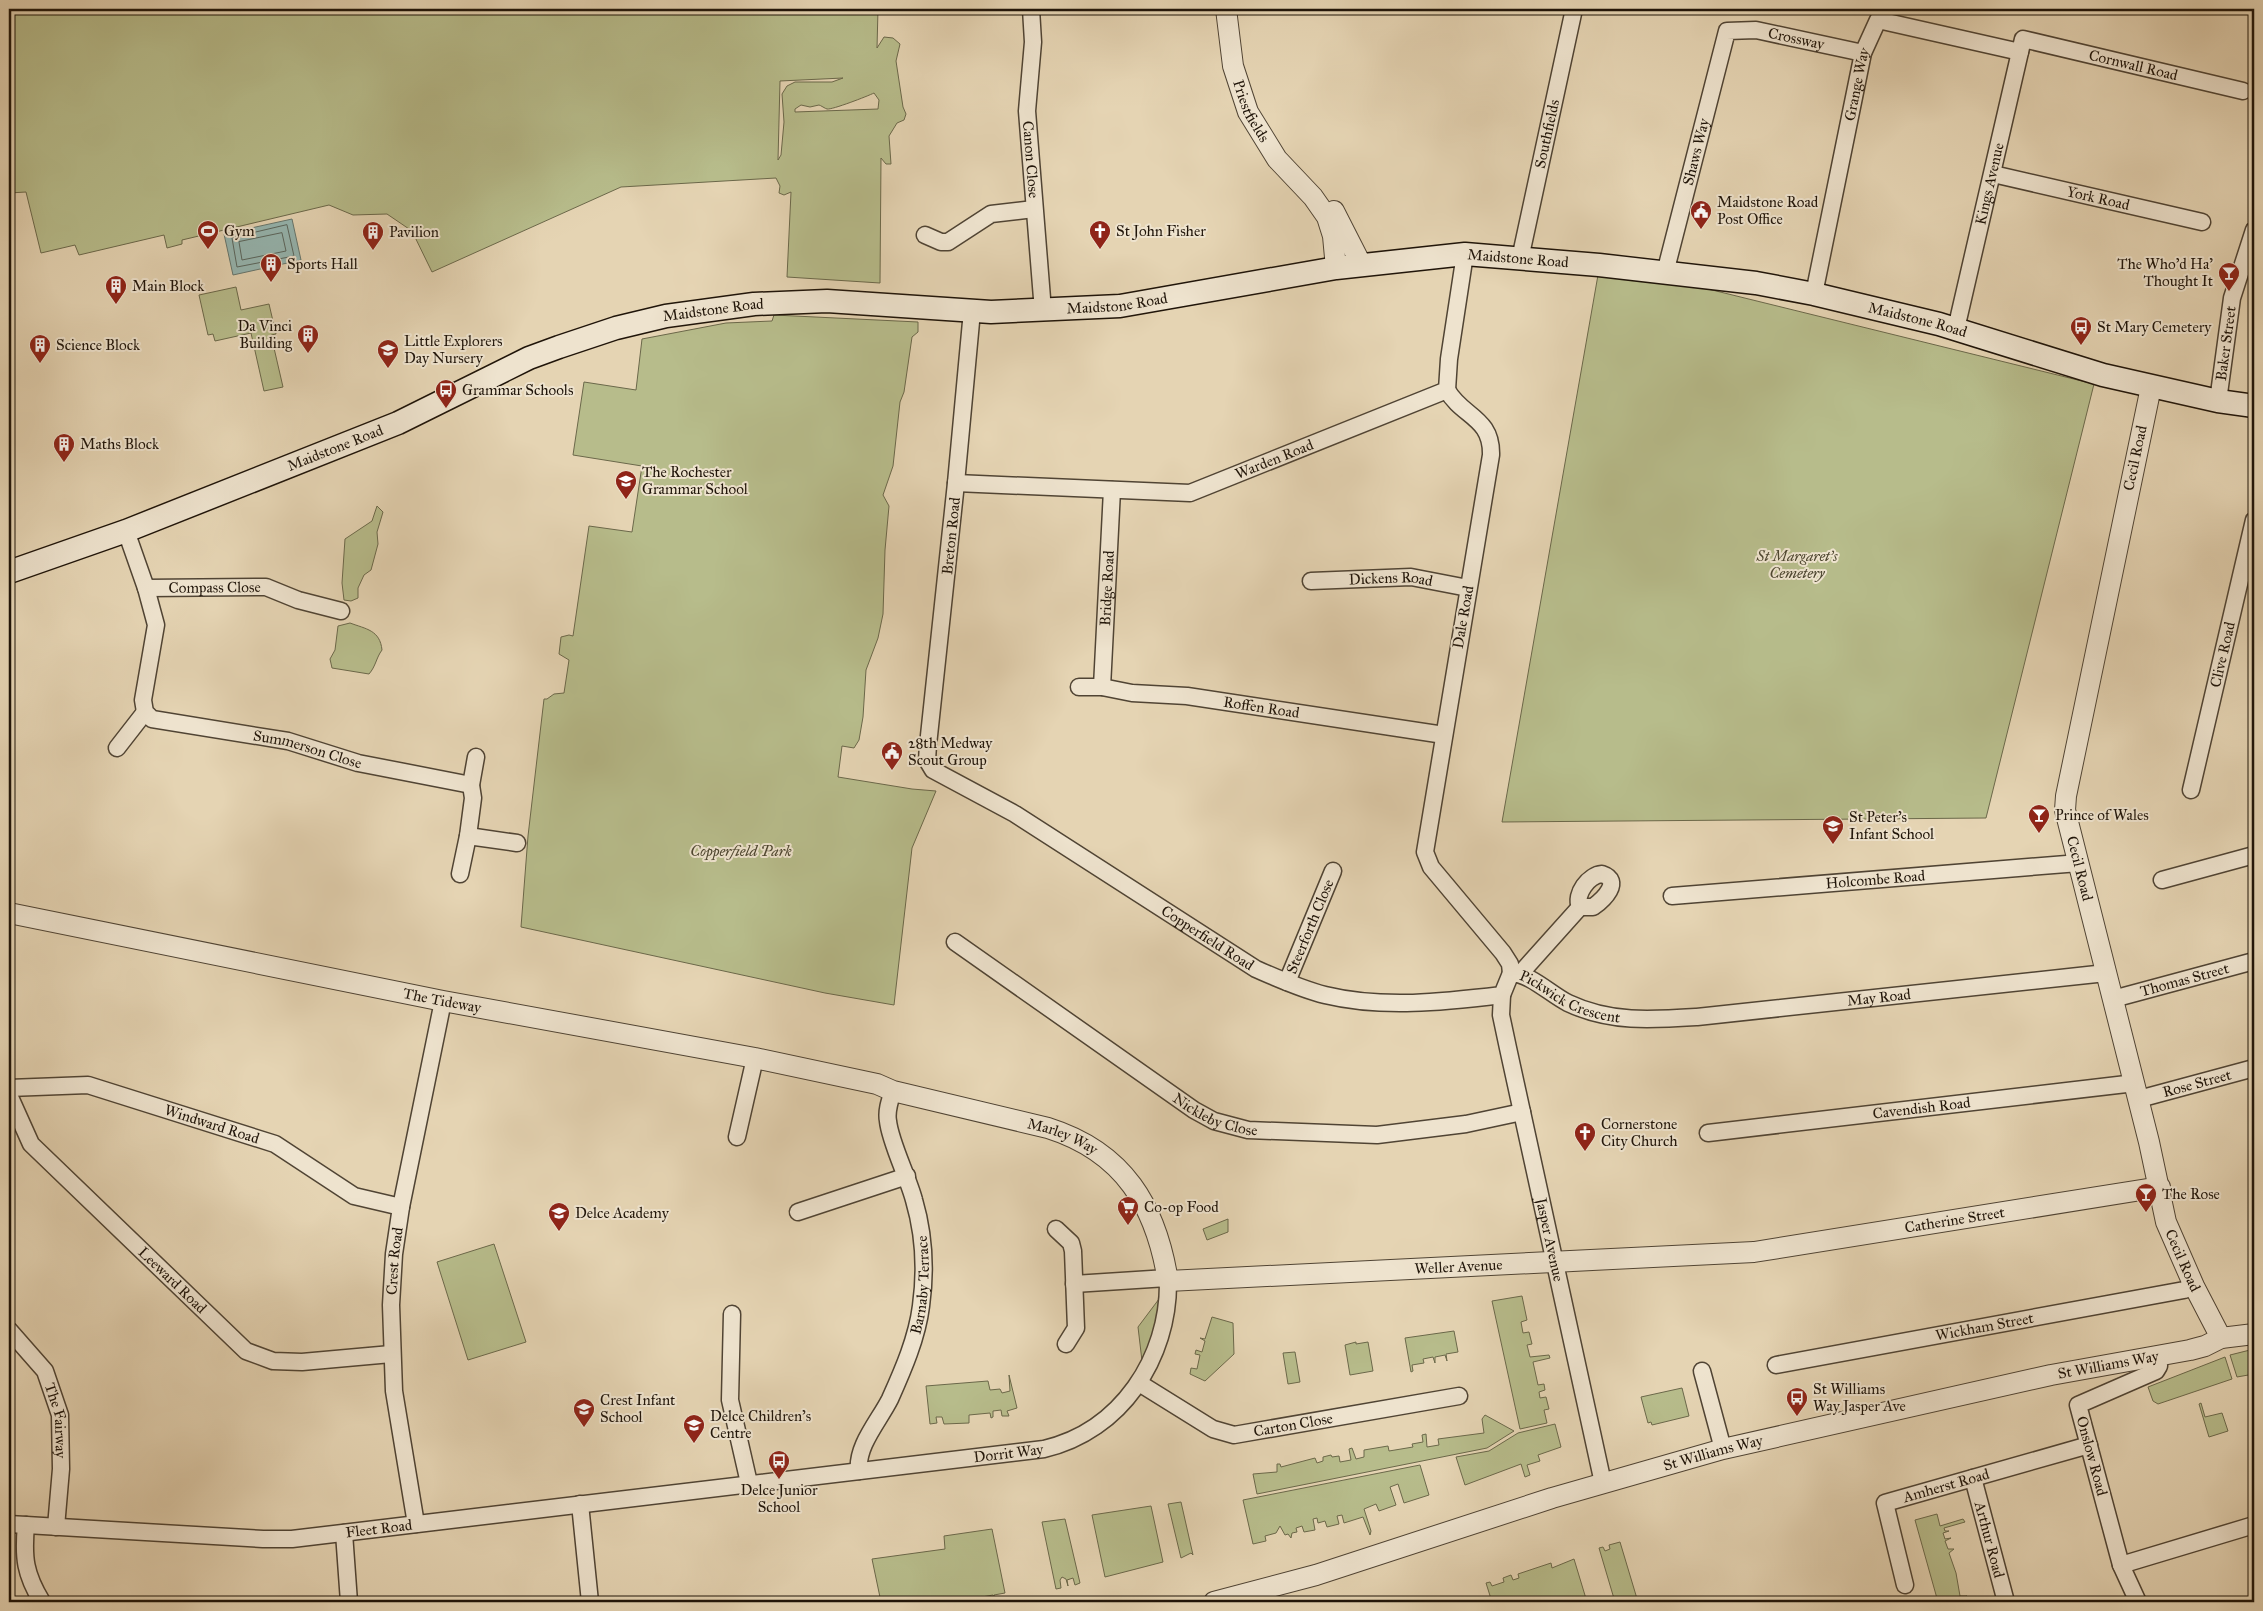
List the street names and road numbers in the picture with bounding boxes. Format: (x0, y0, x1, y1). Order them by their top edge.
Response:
street label: Crossway (1766, 24, 1827, 54)
street label: Grange Way (1840, 44, 1874, 122)
street label: Cornwall Road (2087, 46, 2180, 84)
street label: Priestfields (1229, 77, 1273, 145)
street label: Southfields (1531, 98, 1563, 170)
street label: Shaws Way (1679, 116, 1713, 187)
street label: Canon Close (1019, 120, 1043, 199)
street label: Kings Avenue (1971, 141, 2008, 227)
street label: York Road (2065, 182, 2132, 214)
street label: Maidstone Road (1467, 245, 1570, 272)
street label: Maidstone Road (1066, 289, 1169, 317)
street label: Maidstone Road (662, 295, 764, 325)
street label: Maidstone Road (1866, 298, 1970, 341)
street label: Baker Street (2212, 304, 2240, 382)
street label: Maidstone Road (285, 421, 386, 475)
street label: Cecil Road (2119, 423, 2151, 492)
street label: Warden Road (1233, 435, 1316, 483)
street label: Breton Road (938, 496, 964, 576)
street label: Bridge Road (1096, 549, 1118, 626)
street label: Dickens Road (1349, 568, 1435, 590)
street label: Compass Close (168, 578, 261, 597)
street label: Dale Road (1449, 584, 1477, 650)
street label: Clive Road (2206, 620, 2239, 689)
street label: Roffen Road (1222, 693, 1301, 722)
street label: Summerson Close (252, 726, 363, 772)
street label: Cecil Road (2063, 834, 2097, 903)
street label: Holcombe Road (1825, 866, 1926, 893)
street label: Steerforth Close (1282, 877, 1338, 977)
street label: Copperfield Road (1158, 901, 1258, 975)
street label: Thomas Street (2138, 959, 2231, 1000)
street label: Pickwick Crescent (1517, 966, 1622, 1027)
street label: The Tideway (402, 984, 484, 1017)
street label: May Road (1846, 985, 1912, 1010)
street label: Rose Street (2161, 1065, 2234, 1101)
street label: Nickleby Close (1169, 1089, 1258, 1139)
street label: Cavendish Road (1872, 1093, 1972, 1123)
street label: Windward Road (162, 1101, 262, 1148)
street label: Marley Way (1026, 1114, 1102, 1159)
street label: Jasper Avenue (1531, 1194, 1568, 1283)
street label: Catherine Street (1903, 1203, 2007, 1237)
street label: Crest Road (383, 1225, 407, 1295)
street label: Cecil Road (2161, 1227, 2205, 1295)
street label: Barnaby Terrace (907, 1235, 933, 1336)
street label: Leeward Road (134, 1243, 211, 1317)
street label: Weller Avenue (1414, 1255, 1503, 1278)
street label: Wickham Street (1934, 1309, 2036, 1345)
street label: St Williams Way (2056, 1347, 2161, 1383)
street label: The Fairway (41, 1380, 70, 1459)
street label: Carton Close (1252, 1409, 1334, 1440)
street label: Onslow Road (2073, 1414, 2111, 1498)
street label: St Williams Way (1661, 1431, 1765, 1475)
street label: Dorrit Way (973, 1440, 1045, 1466)
street label: Amherst Road (1900, 1465, 1992, 1507)
street label: Arthur Road (1970, 1499, 2008, 1580)
street label: Fleet Road (345, 1516, 414, 1542)

